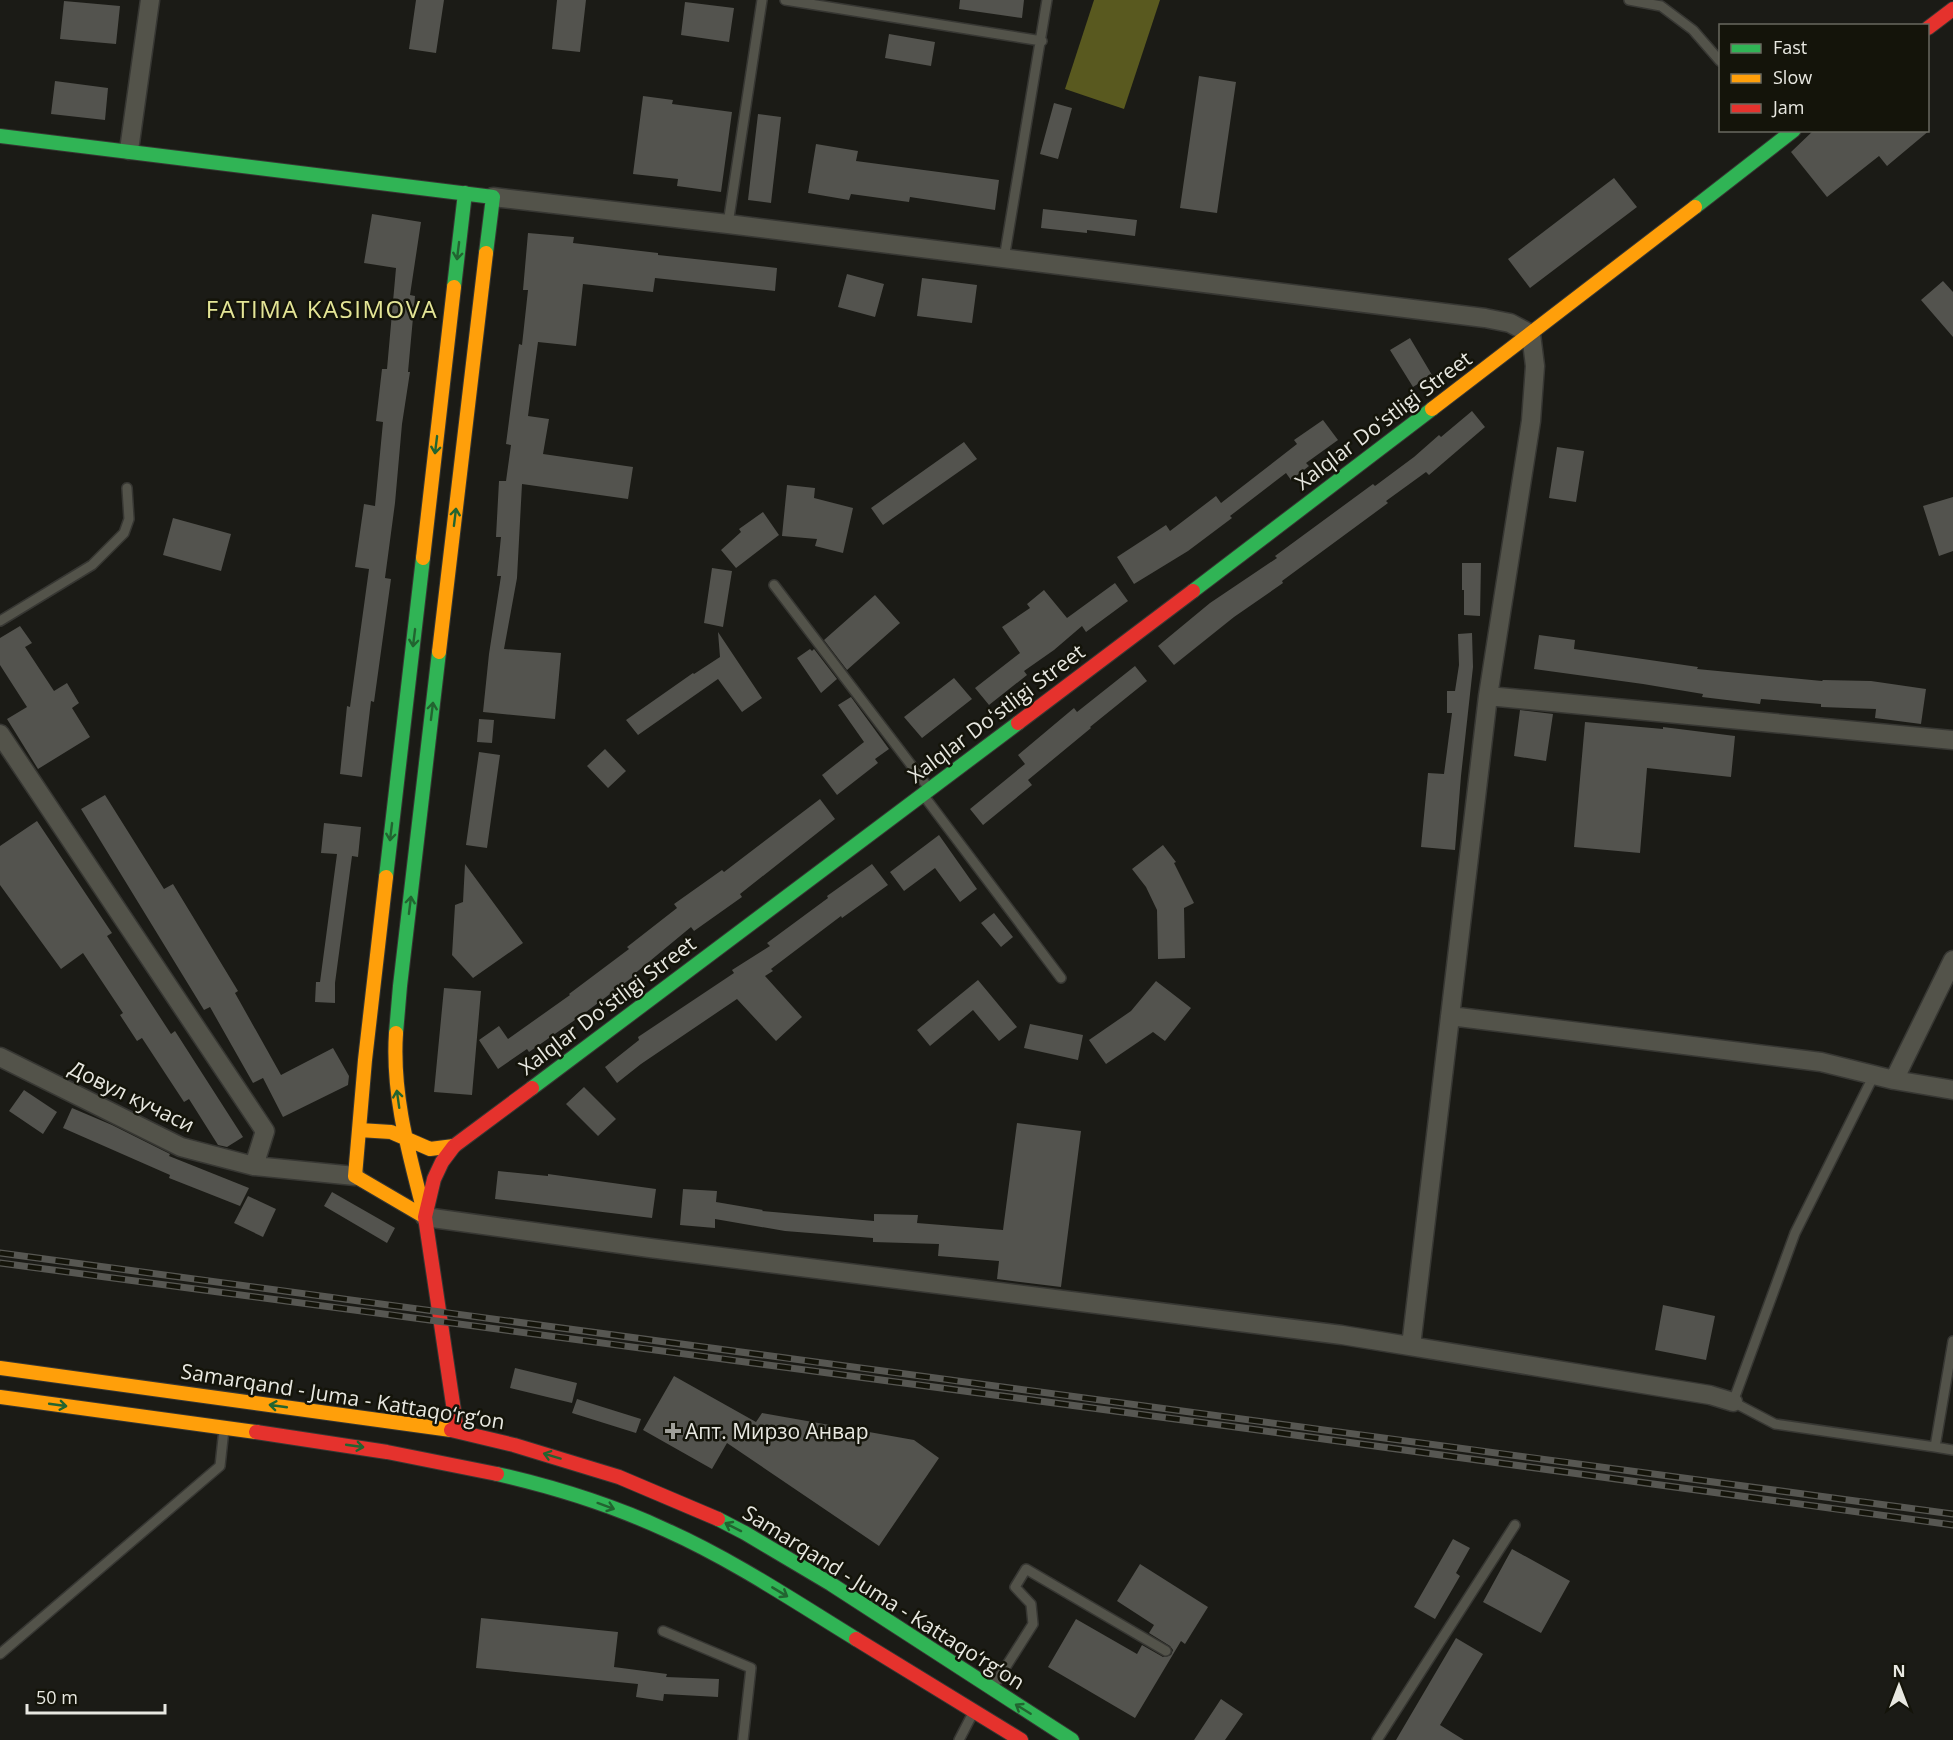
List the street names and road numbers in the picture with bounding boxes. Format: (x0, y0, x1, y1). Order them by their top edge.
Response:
street label: Xalqlar Doʻstligi Street (1289, 344, 1477, 496)
street label: Xalqlar Doʻstligi Street (902, 637, 1090, 789)
street label: Xalqlar Doʻstligi Street (513, 929, 701, 1081)
street label: Довул кучаси (65, 1054, 199, 1138)
street label: Samarqand - Juma - Kattaqo‘rg‘on (179, 1357, 507, 1435)
street label: Samarqand - Juma - Kattaqo‘rg‘on (738, 1498, 1030, 1696)

